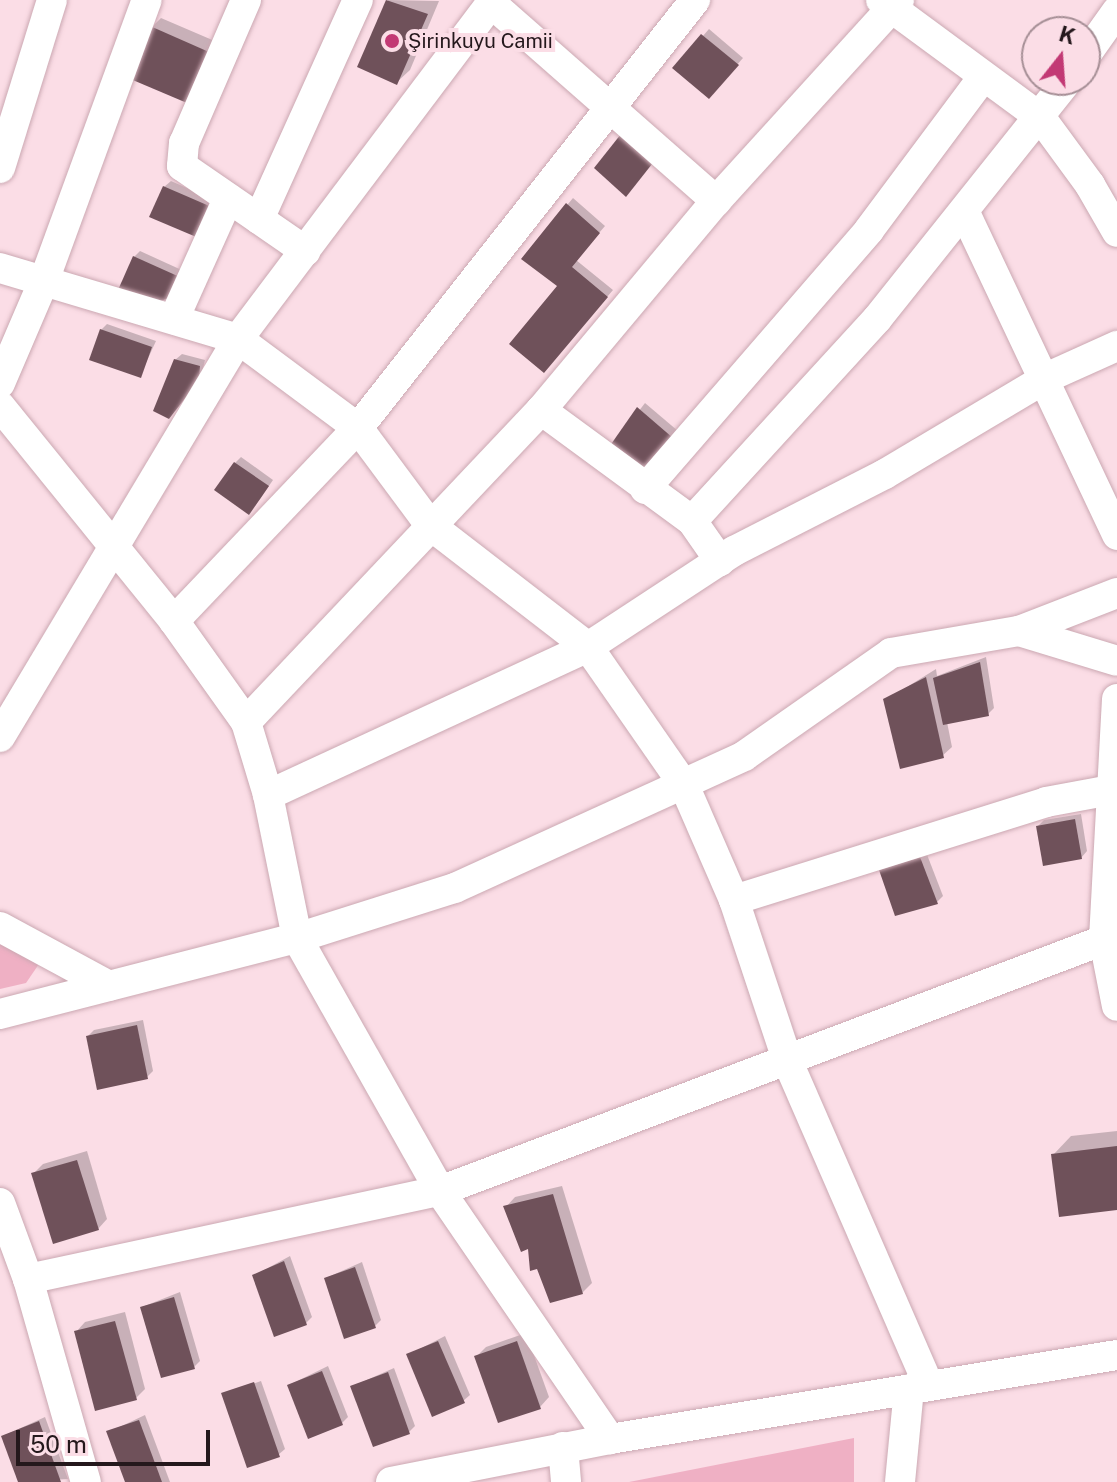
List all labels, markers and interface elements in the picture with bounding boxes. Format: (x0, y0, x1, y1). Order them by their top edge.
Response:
north arrow (1021, 16, 1101, 96)
text: K (1056, 20, 1079, 50)
place label: Şirinkuyu Camii (408, 29, 553, 53)
marker: Şirinkuyu Camii (383, 32, 401, 50)
scale bar (20, 1414, 214, 1464)
text: 50 m (30, 1430, 87, 1458)

